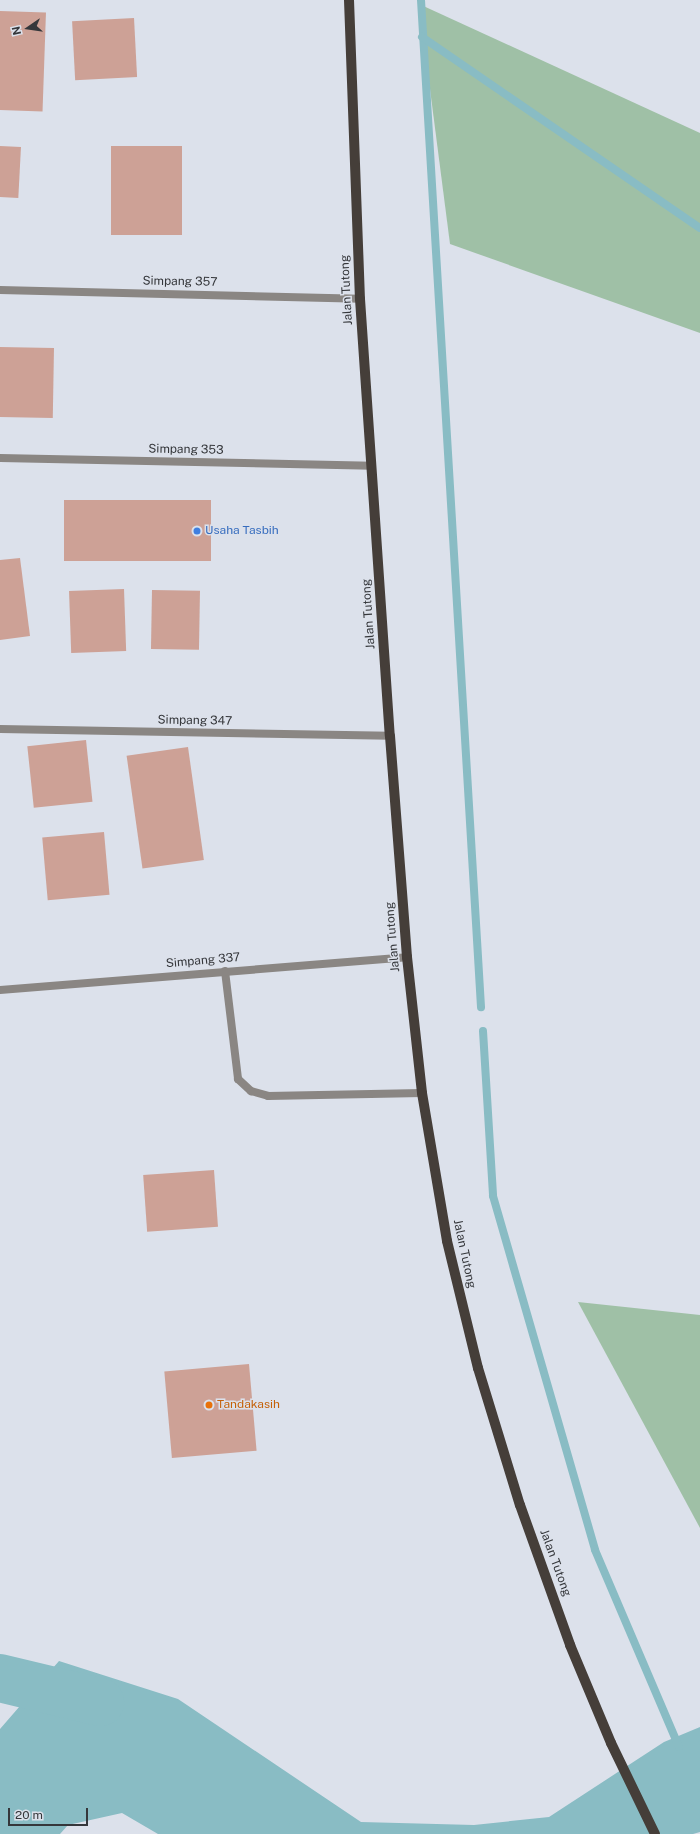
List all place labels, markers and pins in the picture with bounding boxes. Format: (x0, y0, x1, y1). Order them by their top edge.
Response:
place label: Usaha Tasbih (205, 524, 279, 538)
marker: Usaha Tasbih (192, 526, 202, 536)
place label: Tandakasih (217, 1398, 280, 1412)
marker: Tandakasih (204, 1400, 214, 1410)

